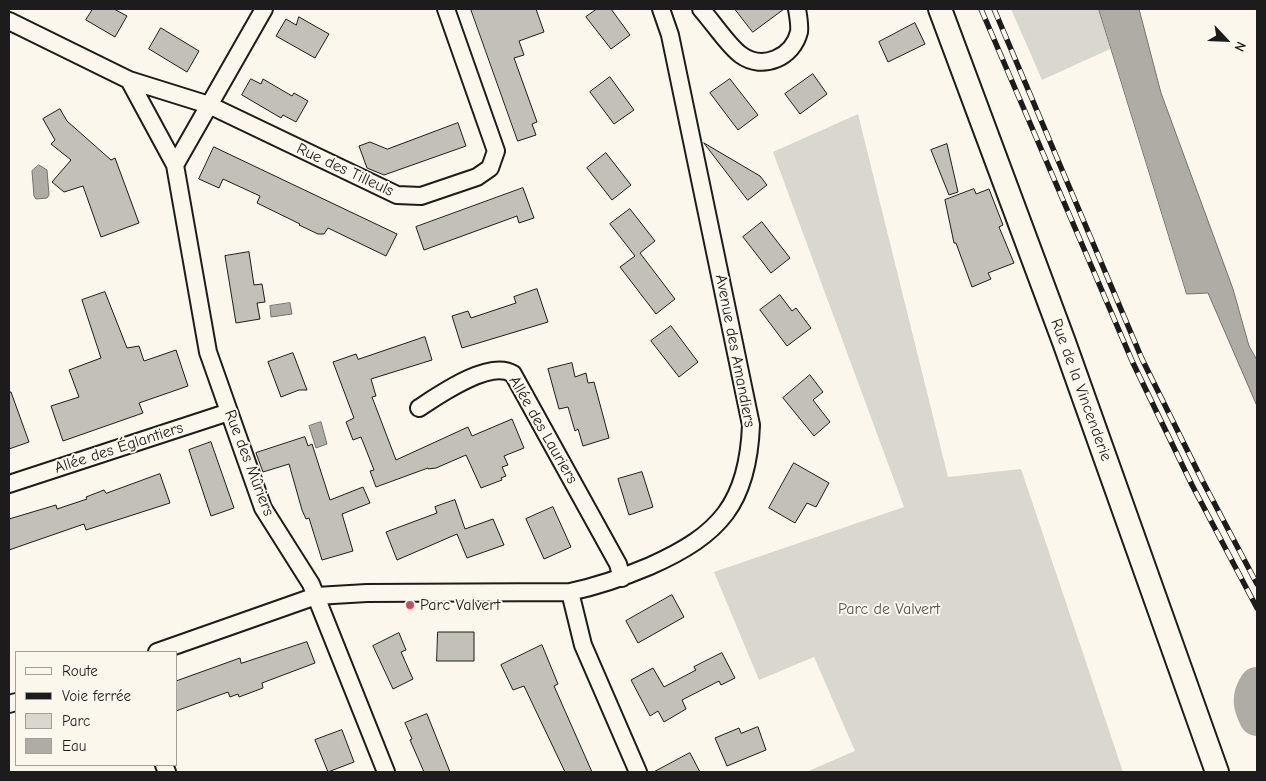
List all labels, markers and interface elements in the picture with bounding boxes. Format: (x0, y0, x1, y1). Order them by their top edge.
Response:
north arrow (1201, 15, 1251, 65)
text: N (1230, 39, 1250, 54)
street label: Rue des Tilleuls (293, 139, 397, 201)
street label: Avenue des Amandiers (711, 273, 759, 429)
street label: Rue de la Vincenderie (1046, 316, 1116, 464)
street label: Allée des Lauriers (504, 373, 582, 487)
street label: Rue des Mûriers (220, 407, 278, 519)
street label: Allée des Églantiers (52, 418, 186, 478)
place label: Parc Valvert (420, 595, 500, 615)
marker: Parc Valvert (404, 599, 416, 611)
park label: Parc de Valvert (838, 599, 940, 619)
legend (15, 651, 178, 766)
text: Route (62, 662, 98, 680)
text: Voie ferrée (62, 687, 131, 705)
text: Parc (62, 712, 90, 730)
text: Eau (62, 737, 86, 755)

